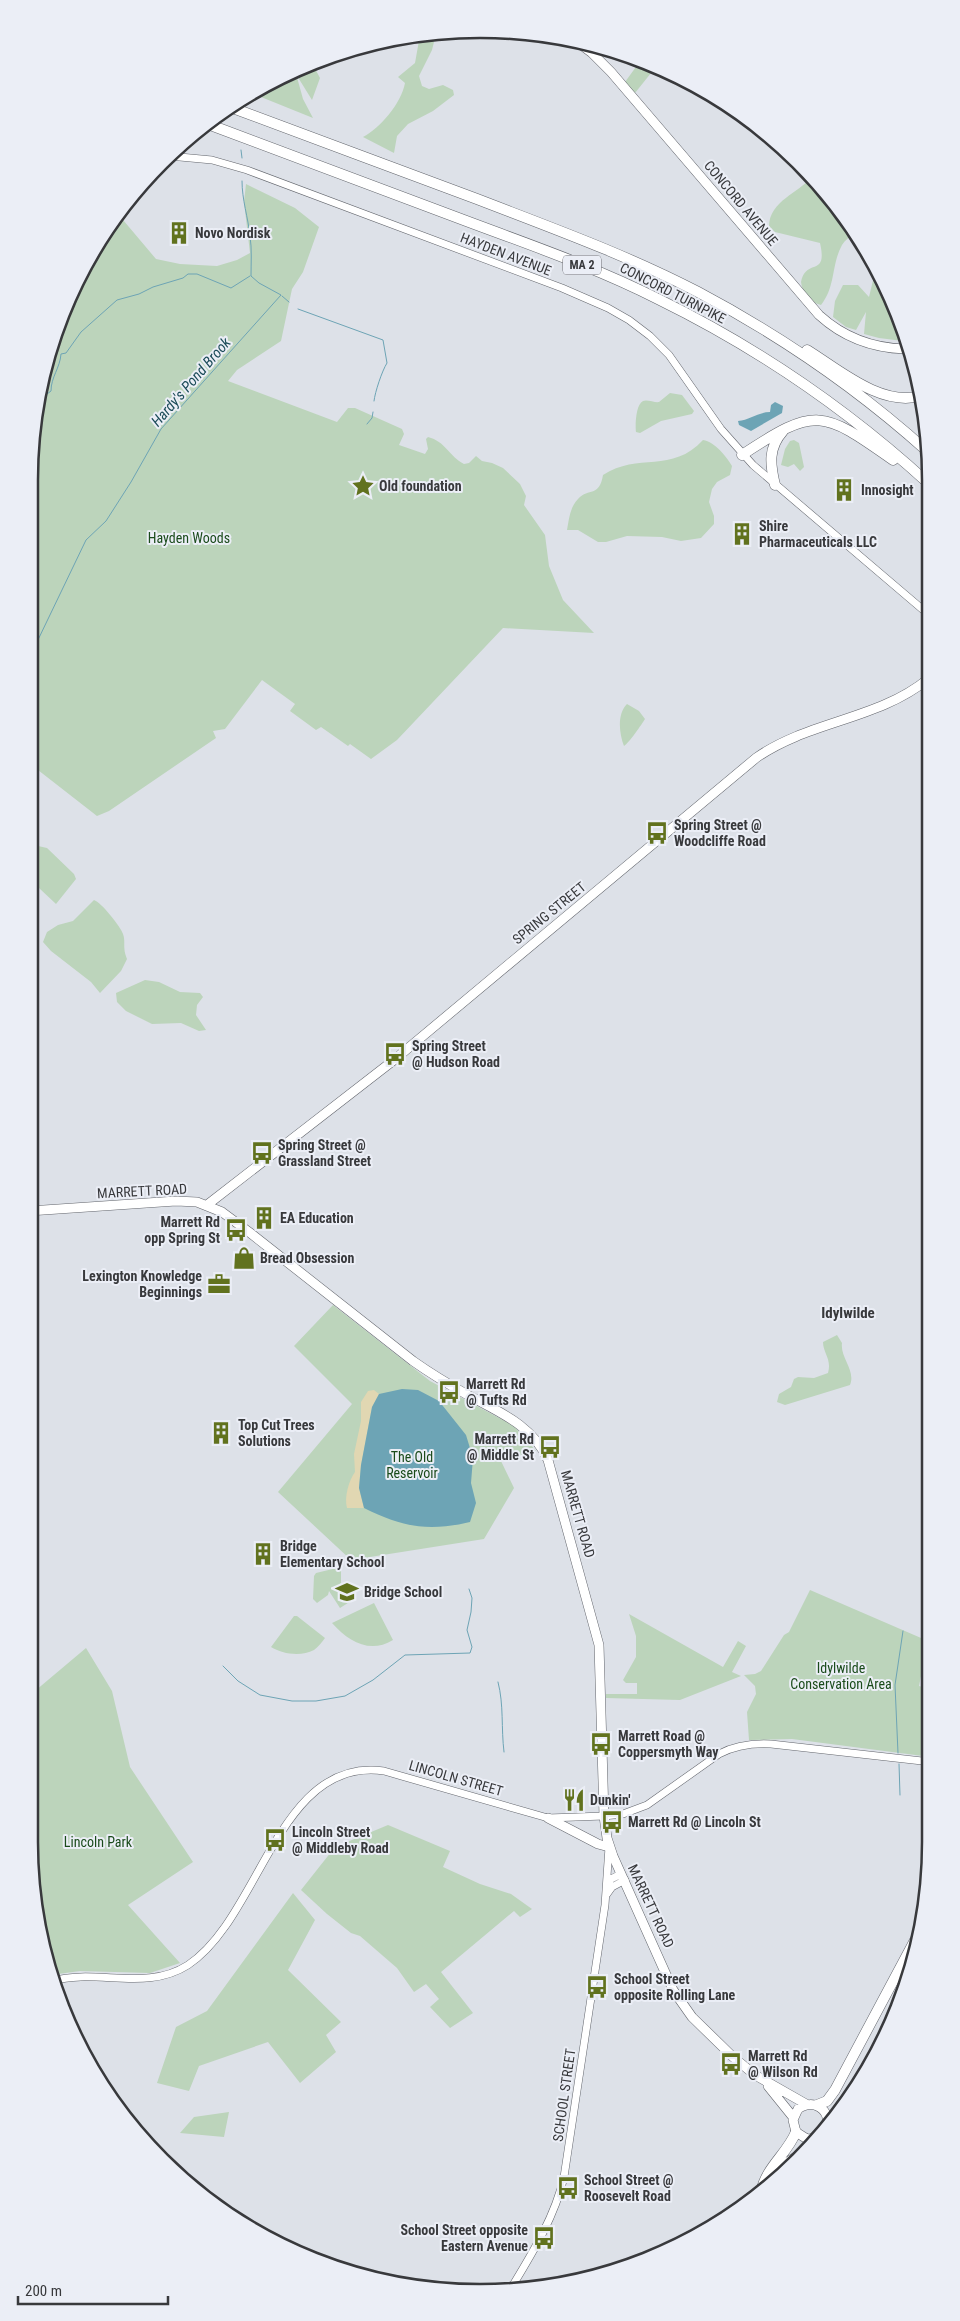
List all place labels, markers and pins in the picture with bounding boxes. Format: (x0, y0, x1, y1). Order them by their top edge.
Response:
building icon: Novo Nordisk (166, 220, 192, 246)
place label: Novo Nordisk (195, 225, 271, 241)
place icon: Old foundation (350, 473, 376, 499)
building icon: Innosight (831, 477, 857, 503)
place label: Old foundation (379, 478, 462, 494)
place label: Innosight (861, 482, 914, 498)
place label: Shire Pharmaceuticals LLC (759, 518, 877, 550)
building icon: Shire Pharmaceuticals LLC (729, 521, 755, 547)
place label: Spring Street @ Woodcliffe Road (674, 817, 766, 849)
bus stop icon: Spring Street @ Woodcliffe Road (644, 820, 670, 846)
place label: Spring Street @ Hudson Road (412, 1038, 500, 1070)
bus stop icon: Spring Street @ Hudson Road (382, 1041, 408, 1067)
place label: Spring Street @ Grassland Street (278, 1137, 371, 1169)
bus stop icon: Spring Street @ Grassland Street (249, 1140, 275, 1166)
building icon: EA Education (251, 1205, 277, 1231)
place label: EA Education (280, 1210, 354, 1226)
place label: Marrett Rd opp Spring St (144, 1214, 220, 1246)
bus stop icon: Marrett Rd opp Spring St (223, 1217, 249, 1243)
shop icon: Bread Obsession (231, 1245, 257, 1271)
place label: Bread Obsession (260, 1250, 354, 1266)
place label: Lexington Knowledge Beginnings (82, 1268, 202, 1300)
office icon: Lexington Knowledge Beginnings (206, 1271, 232, 1297)
place label: Marrett Rd @ Tufts Rd (466, 1376, 527, 1408)
bus stop icon: Marrett Rd @ Tufts Rd (436, 1379, 462, 1405)
place label: Top Cut Trees Solutions (238, 1417, 315, 1449)
building icon: Top Cut Trees Solutions (208, 1420, 234, 1446)
place label: Marrett Rd @ Middle St (467, 1431, 534, 1463)
bus stop icon: Marrett Rd @ Middle St (537, 1434, 563, 1460)
place label: Bridge Elementary School (280, 1538, 385, 1570)
building icon: Bridge Elementary School (250, 1541, 276, 1567)
school or university icon: Bridge School (334, 1579, 360, 1605)
place label: Bridge School (364, 1584, 442, 1600)
place label: Marrett Road @ Coppersmyth Way (618, 1728, 719, 1760)
bus stop icon: Marrett Road @ Coppersmyth Way (588, 1731, 614, 1757)
restaurant icon: Dunkin' (561, 1787, 587, 1813)
place label: Dunkin' (590, 1792, 631, 1808)
bus stop icon: Marrett Rd @ Lincoln St (599, 1809, 625, 1835)
place label: Marrett Rd @ Lincoln St (628, 1814, 761, 1830)
place label: Lincoln Street @ Middleby Road (292, 1824, 389, 1856)
bus stop icon: Lincoln Street @ Middleby Road (262, 1827, 288, 1853)
place label: School Street opposite Rolling Lane (614, 1971, 736, 2003)
bus stop icon: School Street opposite Rolling Lane (584, 1974, 610, 2000)
place label: Marrett Rd @ Wilson Rd (748, 2048, 818, 2080)
bus stop icon: Marrett Rd @ Wilson Rd (718, 2051, 744, 2077)
place label: School Street @ Roosevelt Road (584, 2172, 674, 2204)
bus stop icon: School Street @ Roosevelt Road (555, 2175, 581, 2201)
place label: School Street opposite Eastern Avenue (400, 2222, 528, 2254)
bus stop icon: School Street opposite Eastern Avenue (531, 2225, 557, 2251)

